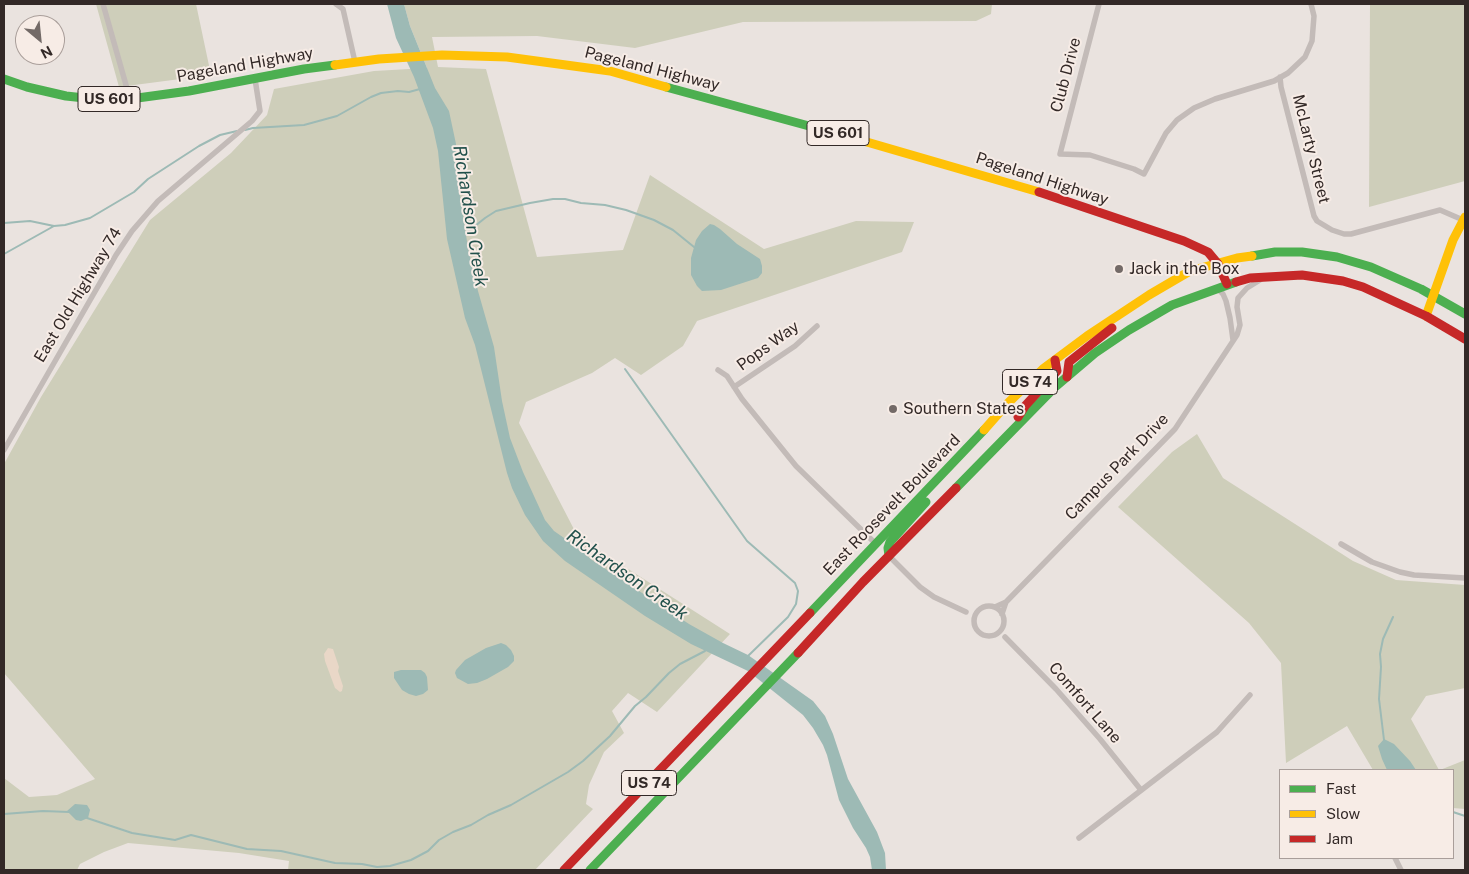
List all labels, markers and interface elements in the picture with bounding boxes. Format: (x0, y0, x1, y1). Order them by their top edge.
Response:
north arrow (15, 15, 65, 65)
street label: Club Drive (1047, 35, 1085, 115)
text: N (38, 43, 55, 62)
street label: Pageland Highway (583, 43, 721, 95)
street label: Pageland Highway (175, 44, 315, 86)
road number: US 601 (78, 86, 140, 112)
street label: McLarty Street (1288, 92, 1334, 206)
road number: US 601 (807, 120, 869, 146)
water label: Richardson Creek (448, 144, 492, 288)
street label: Pageland Highway (973, 148, 1111, 210)
street label: East Old Highway 74 (30, 224, 126, 366)
place label: Jack in the Box (1129, 259, 1239, 279)
marker: Jack in the Box (1113, 263, 1125, 275)
street label: Pops Way (733, 317, 803, 375)
road number: US 74 (1002, 370, 1058, 394)
place label: Southern States (903, 399, 1024, 419)
marker: Southern States (887, 403, 899, 415)
street label: Campus Park Drive (1061, 410, 1173, 524)
street label: East Roosevelt Boulevard (820, 431, 964, 579)
water label: Richardson Creek (562, 525, 692, 625)
street label: Comfort Lane (1045, 659, 1125, 747)
legend (1279, 769, 1454, 859)
road number: US 74 (622, 770, 676, 796)
text: Fast (1326, 780, 1356, 797)
text: Slow (1326, 805, 1360, 822)
text: Jam (1326, 830, 1353, 847)

